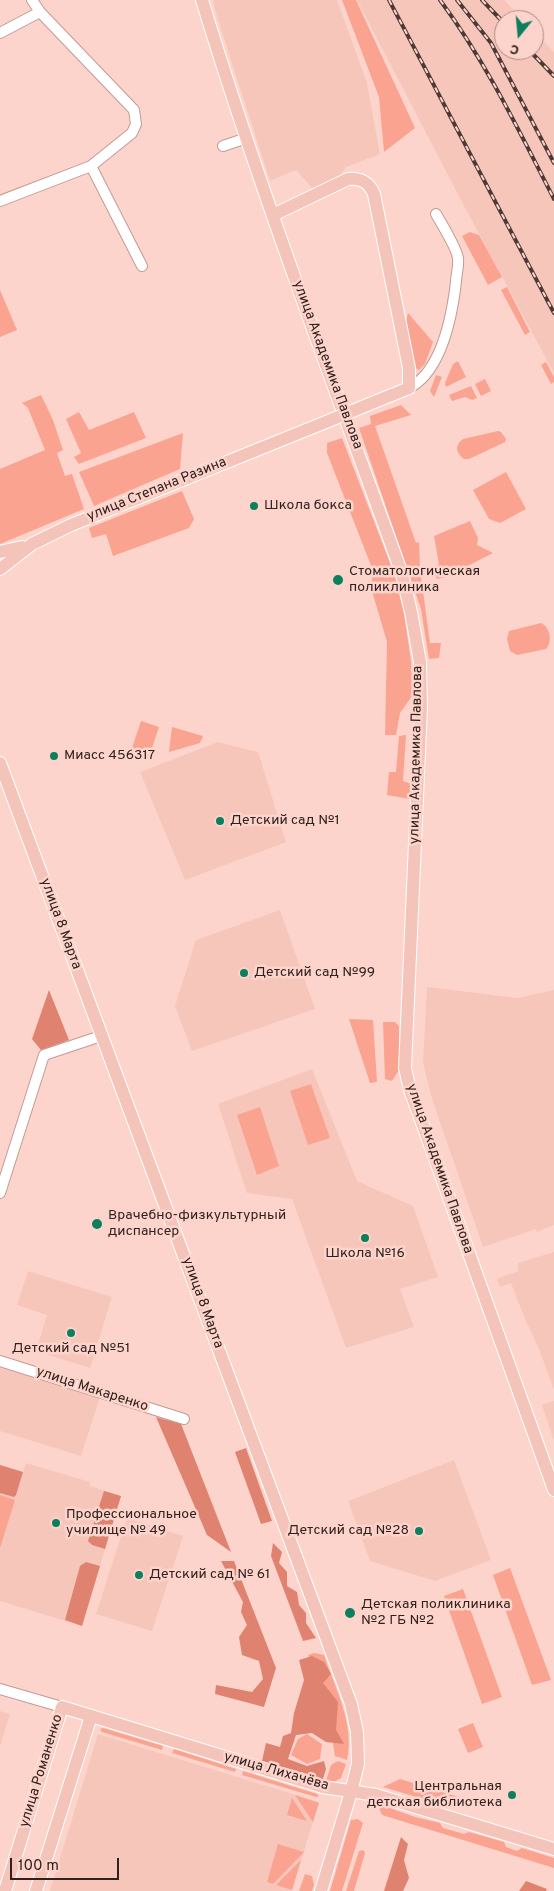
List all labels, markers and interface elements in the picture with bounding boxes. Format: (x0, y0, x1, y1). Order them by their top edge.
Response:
north arrow (494, 10, 544, 60)
text: С (508, 39, 522, 58)
street label: улица Академика Павлова (289, 278, 365, 452)
street label: улица Степана Разина (85, 454, 229, 526)
place label: Школа бокса (264, 498, 352, 514)
marker: Школа бокса (248, 500, 260, 512)
place label: Стоматологическая поликлиника (349, 564, 480, 596)
marker: Стоматологическая поликлиника (331, 573, 345, 587)
street label: улица Академика Павлова (407, 666, 427, 844)
place label: Миасс 456317 (64, 748, 155, 764)
marker: Миасс 456317 (48, 750, 60, 762)
place label: Детский сад №1 (230, 813, 340, 829)
marker: Детский сад №1 (214, 815, 226, 827)
street label: улица 8 Марта (36, 876, 84, 972)
place label: Детский сад №99 (254, 965, 375, 981)
marker: Детский сад №99 (238, 967, 250, 979)
street label: улица Академика Павлова (402, 1082, 476, 1256)
place label: Врачебно-физкультурный диспансер (108, 1208, 286, 1240)
marker: Врачебно-физкультурный диспансер (90, 1217, 104, 1231)
marker: Школа №16 (359, 1232, 371, 1244)
place label: Школа №16 (325, 1246, 405, 1262)
street label: улица 8 Марта (178, 1255, 226, 1351)
marker: Детский сад №51 (65, 1327, 77, 1339)
place label: Детский сад №51 (12, 1341, 130, 1357)
street label: улица Макаренко (34, 1364, 150, 1416)
place label: Профессиональное училище № 49 (66, 1507, 197, 1540)
marker: Профессиональное училище № 49 (50, 1517, 62, 1529)
place label: Детский сад №28 (287, 1523, 409, 1539)
marker: Детский сад №28 (413, 1525, 425, 1537)
place label: Детский сад № 61 (149, 1567, 270, 1583)
marker: Детский сад № 61 (133, 1569, 145, 1581)
place label: Детская поликлиника №2 ГБ №2 (361, 1597, 511, 1630)
marker: Детская поликлиника №2 ГБ №2 (343, 1606, 357, 1620)
street label: улица Романенко (17, 1712, 67, 1830)
street label: улица Лихачёва (222, 1749, 330, 1795)
place label: Центральная детская библиотека (367, 1779, 502, 1811)
marker: Центральная детская библиотека (506, 1789, 518, 1801)
scale bar (12, 1848, 121, 1880)
text: 100 m (18, 1857, 59, 1876)

